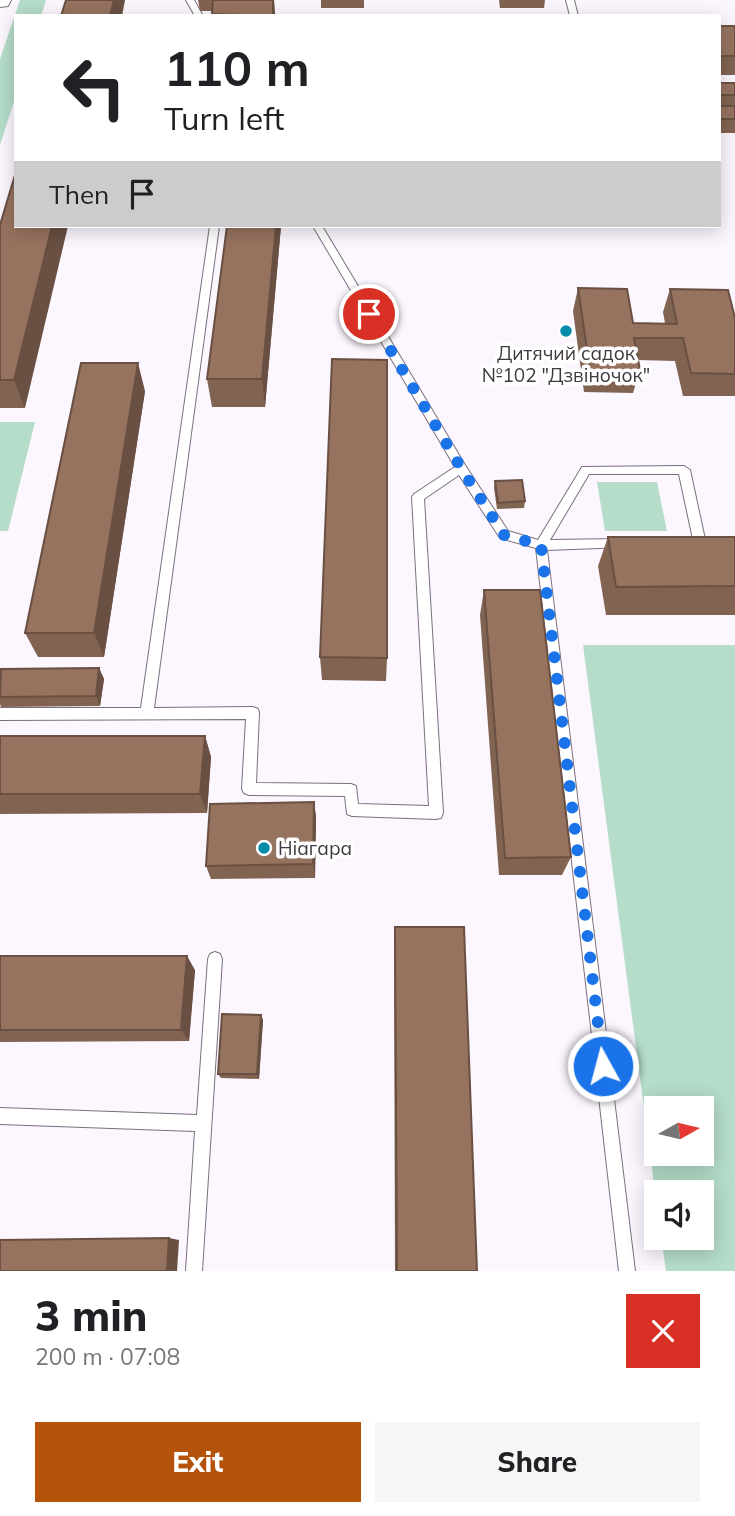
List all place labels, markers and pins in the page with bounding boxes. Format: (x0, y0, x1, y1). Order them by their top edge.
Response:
pin (339, 284, 399, 344)
marker: Дитячий садок №102 "Дзвіночок" (558, 323, 574, 339)
place label: Дитячий садок №102 "Дзвіночок" (482, 341, 650, 387)
place label: Ніагара (278, 836, 352, 860)
marker: Ніагара (256, 840, 272, 856)

